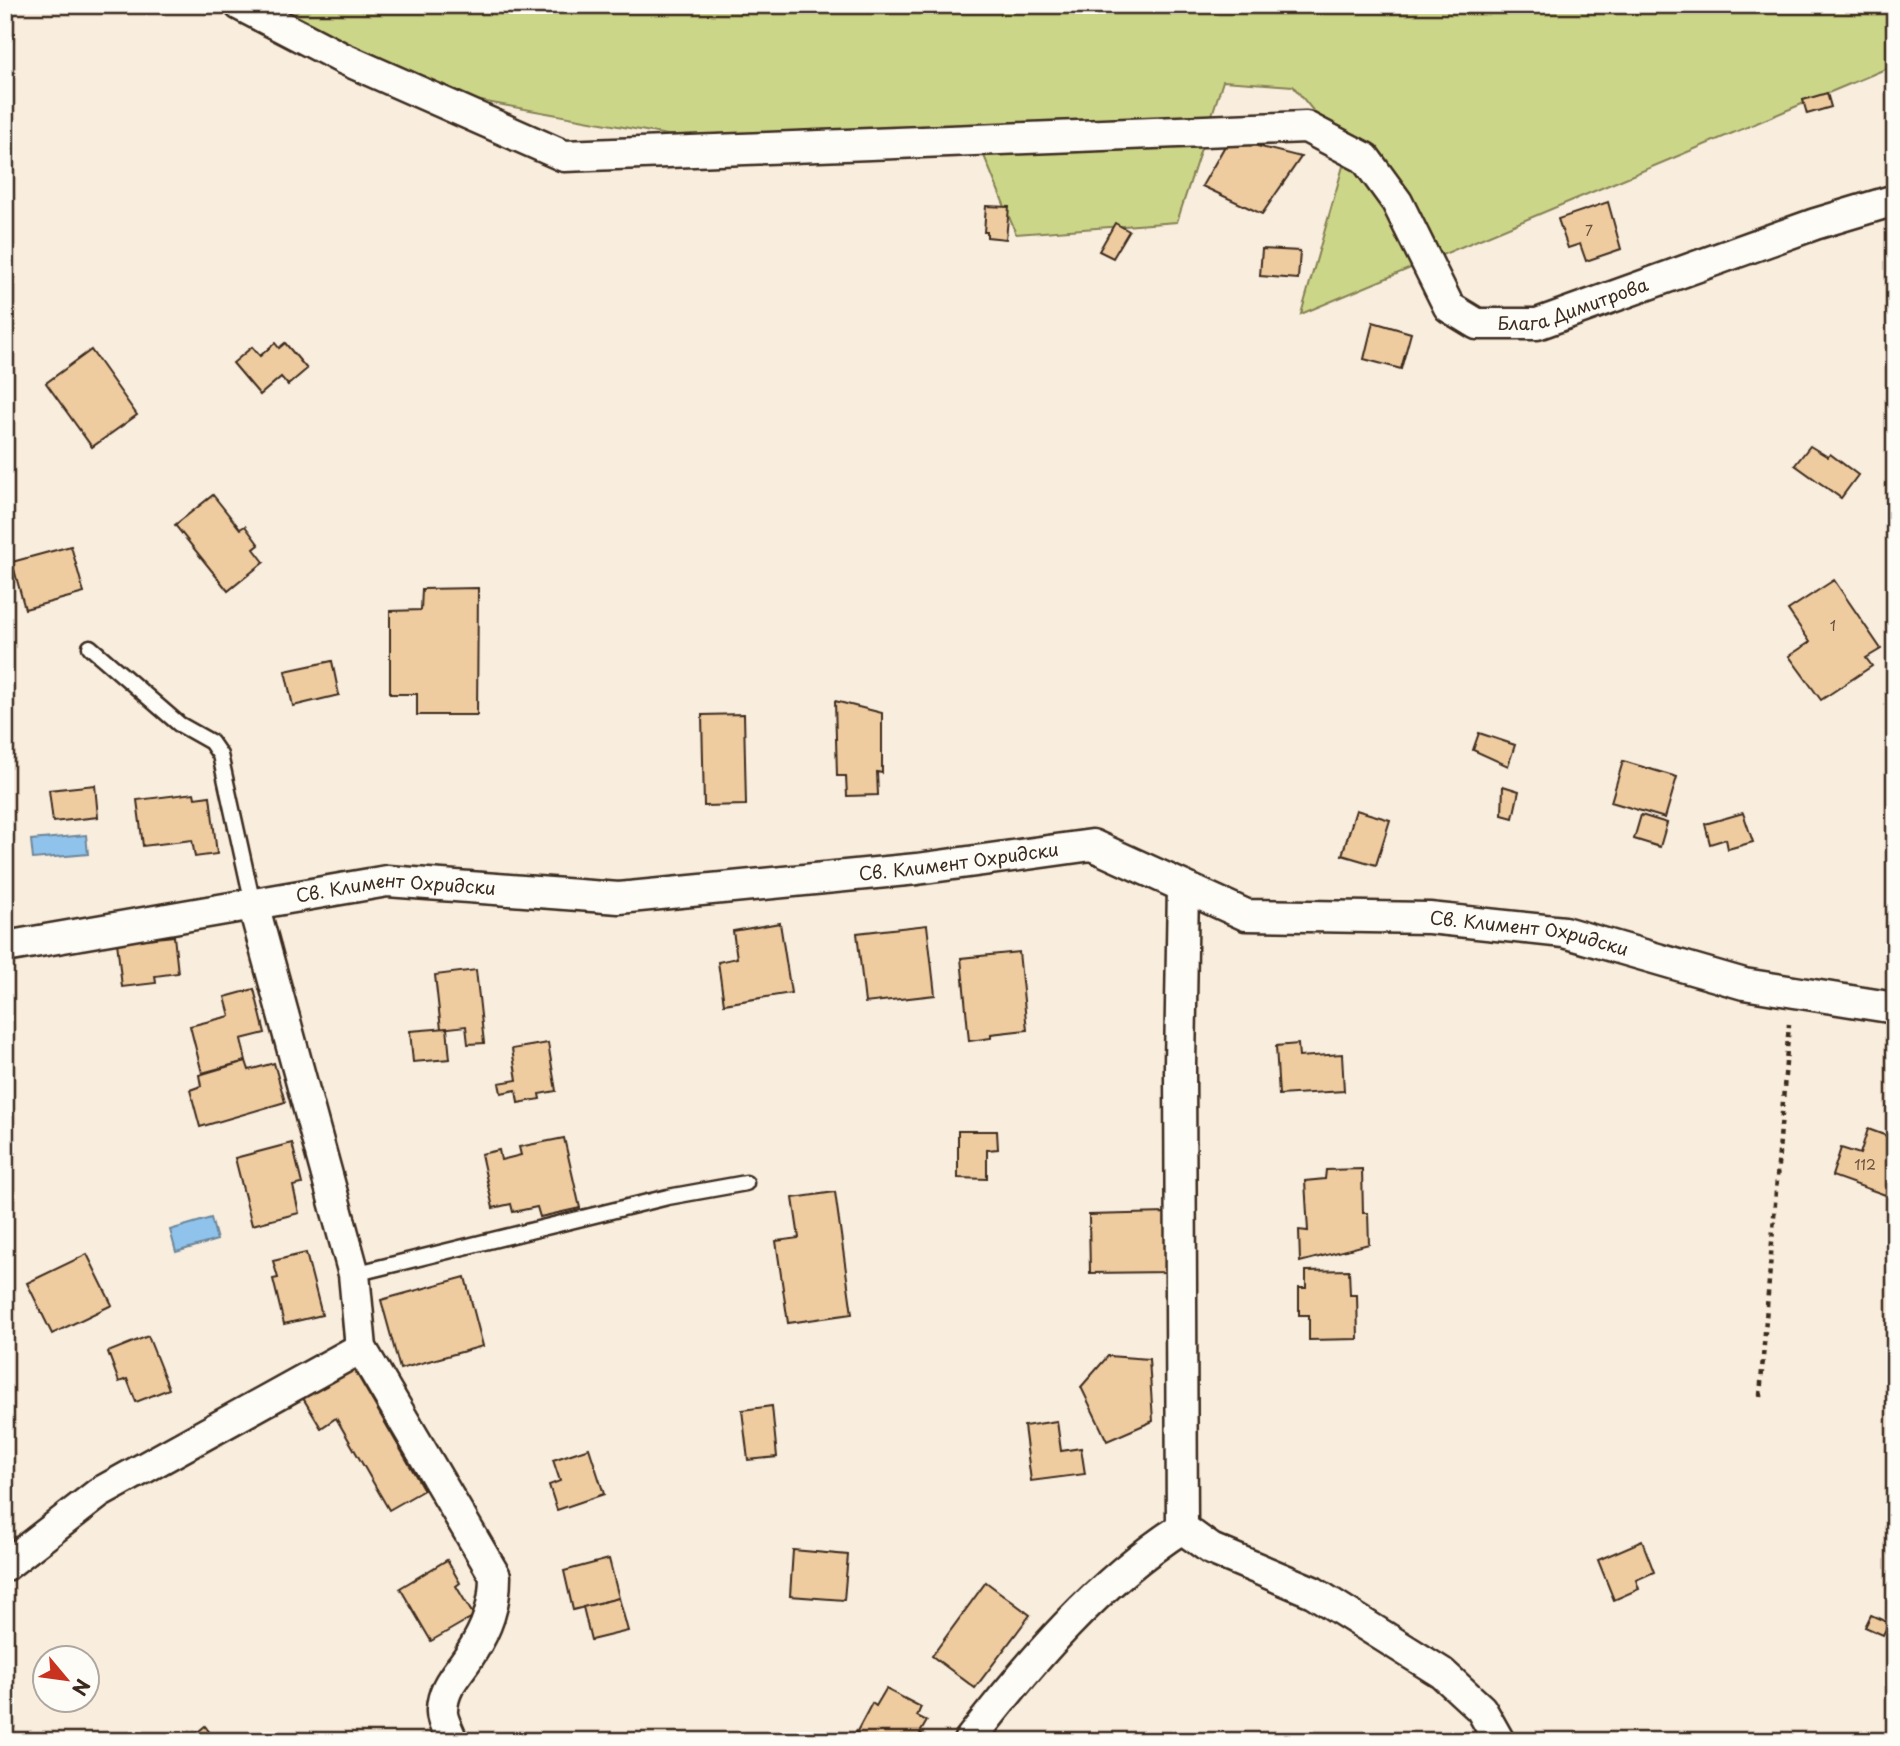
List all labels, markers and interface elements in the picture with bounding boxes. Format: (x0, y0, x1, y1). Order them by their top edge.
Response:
house number: 7 (1585, 220, 1593, 241)
street label: Блага Димитрова (1497, 270, 1652, 336)
house number: 1 (1830, 615, 1836, 636)
street label: Св. Климент Охридски (858, 835, 1060, 887)
street label: Св. Климент Охридски (294, 866, 497, 909)
street label: Св. Климент Охридски (1429, 903, 1632, 962)
house number: 112 (1854, 1154, 1876, 1175)
north arrow (32, 1644, 102, 1714)
text: N (66, 1674, 98, 1701)

